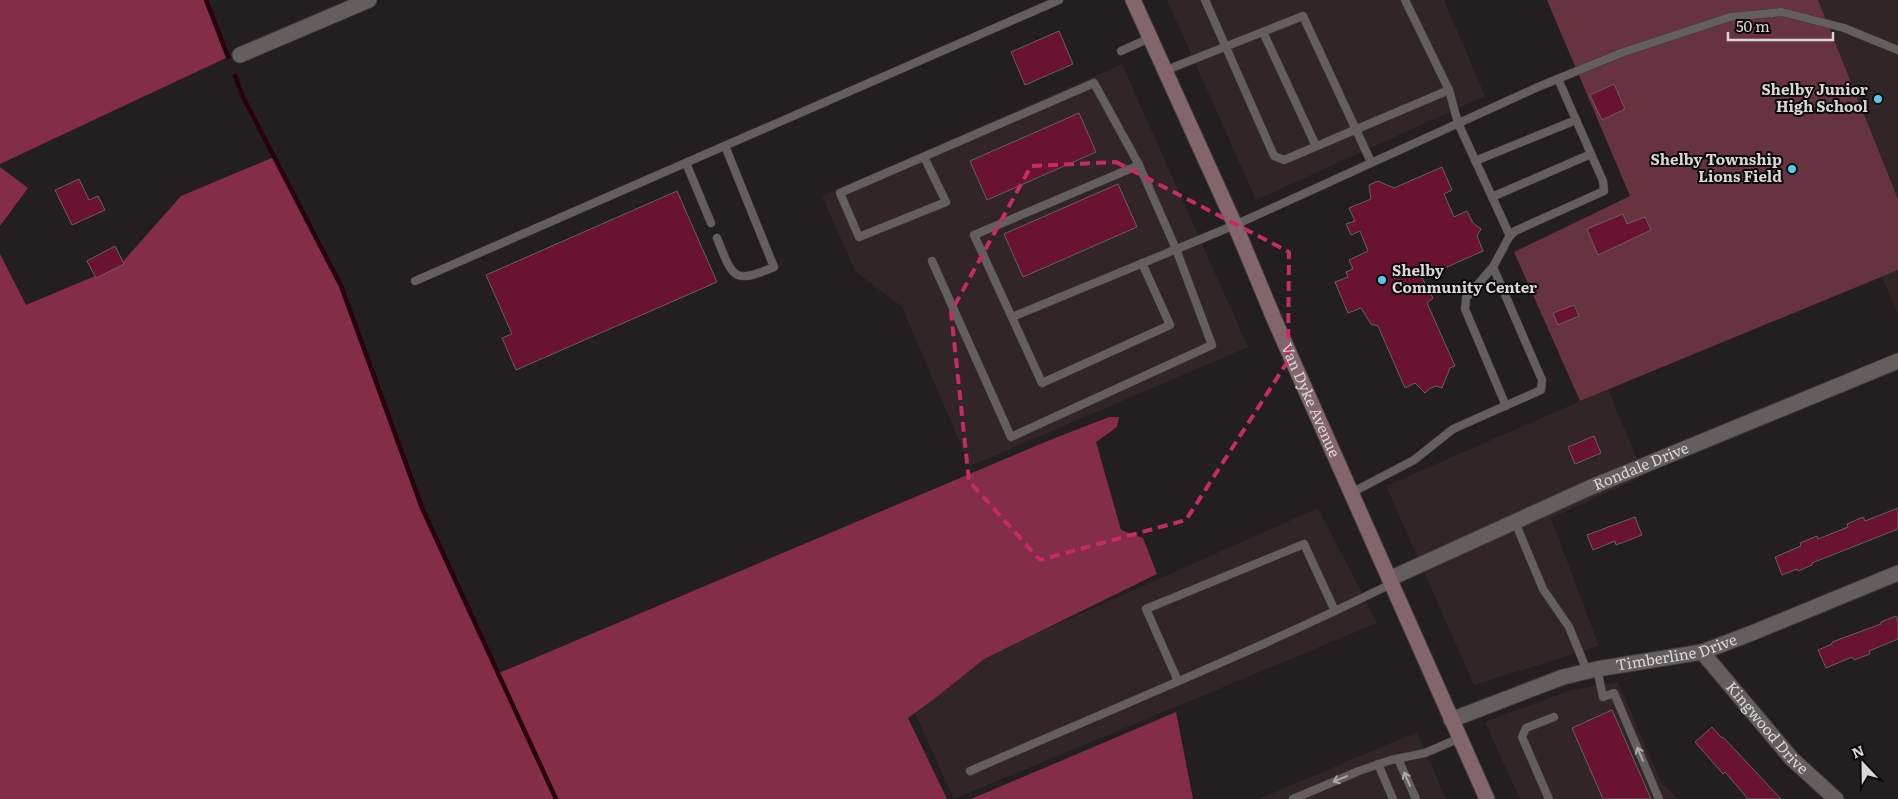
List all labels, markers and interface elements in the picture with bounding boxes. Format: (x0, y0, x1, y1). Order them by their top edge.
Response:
scale bar (1728, 10, 1833, 42)
text: 50 m (1736, 14, 1770, 37)
place label: Shelby Junior High School (1761, 77, 1869, 117)
marker: Shelby Junior High School (1872, 93, 1884, 105)
place label: Shelby Township Lions Field (1651, 147, 1782, 187)
marker: Shelby Township Lions Field (1786, 163, 1798, 175)
place label: Shelby Community Center (1392, 258, 1537, 298)
marker: Shelby Community Center (1376, 274, 1388, 286)
street label: Van Dyke Avenue (1276, 339, 1347, 461)
street label: Rondale Drive (1589, 435, 1692, 495)
street label: Timberline Drive (1614, 627, 1740, 676)
street label: Kingwood Drive (1721, 676, 1815, 779)
north arrow (1838, 739, 1888, 789)
text: N (1849, 739, 1867, 762)
one-way arrow (1635, 747, 1644, 762)
one-way arrow (1402, 772, 1412, 787)
one-way arrow (1333, 774, 1348, 784)

